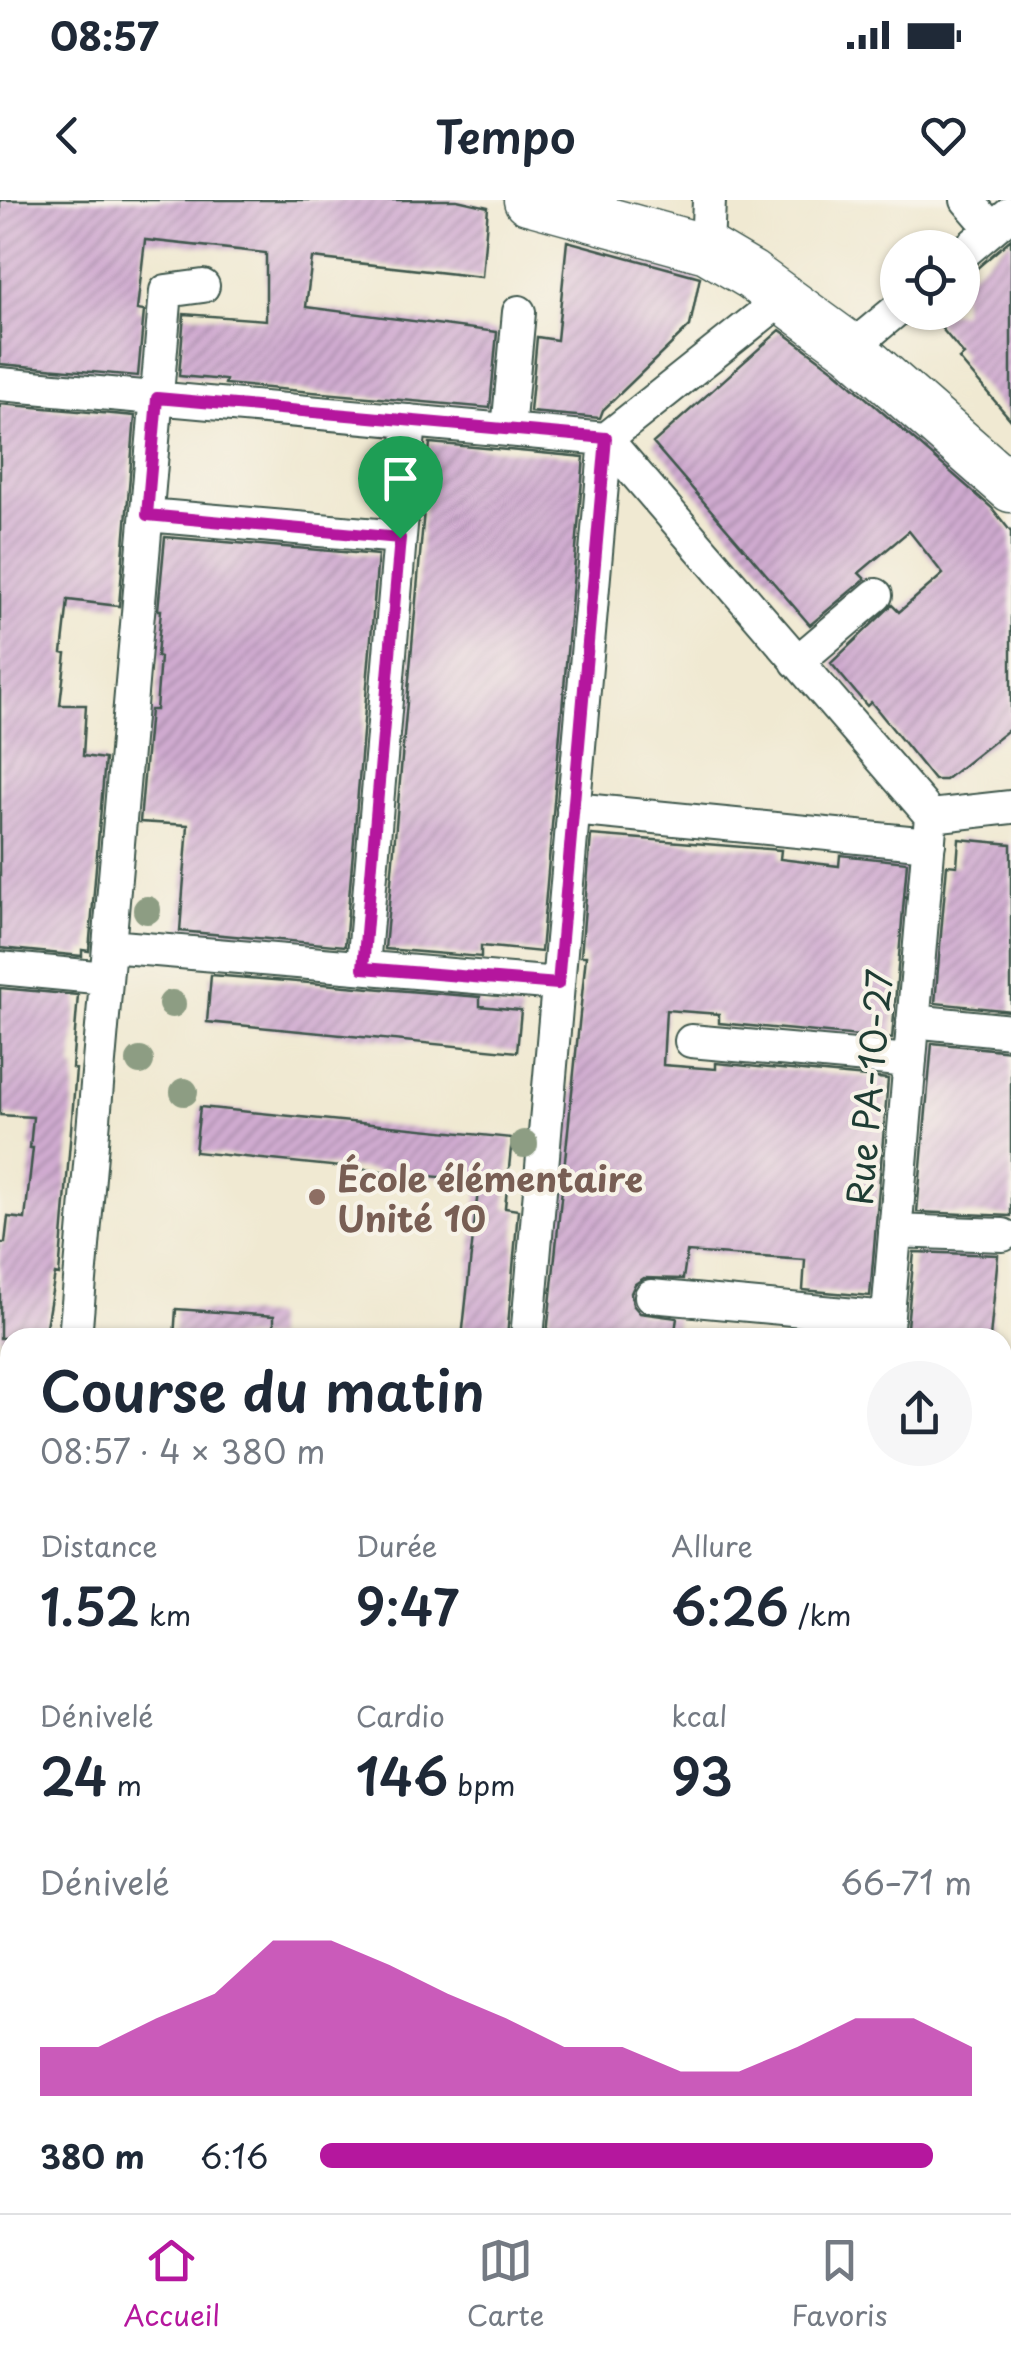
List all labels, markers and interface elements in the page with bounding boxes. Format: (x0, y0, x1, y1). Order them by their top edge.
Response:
text: 08:57 (50, 7, 159, 64)
text: Tempo (435, 101, 576, 169)
icon: back (40, 108, 95, 163)
icon: heart (916, 108, 971, 163)
map controls (880, 230, 980, 330)
button: locate (880, 230, 980, 330)
pin (358, 436, 443, 539)
icon: arrive (373, 451, 428, 506)
street label: Rue PA-10-27 (831, 967, 905, 1207)
place label: École élémentaire Unité 10 (337, 1151, 643, 1244)
marker: École élémentaire Unité 10 (306, 1186, 328, 1208)
text: Course du matin (40, 1348, 485, 1431)
button: share (867, 1361, 972, 1466)
text: 08:57 · 4 × 380 m (40, 1427, 325, 1475)
text: Distance (40, 1524, 158, 1567)
text: Durée (356, 1524, 438, 1567)
text: Allure (671, 1524, 753, 1567)
text: 1.52 (40, 1567, 140, 1643)
text: 9:47 (356, 1567, 459, 1643)
text: 6:26 (671, 1567, 789, 1643)
text: km (140, 1593, 191, 1636)
text: /km (789, 1593, 852, 1636)
text: Dénivelé (40, 1694, 154, 1737)
text: Cardio (356, 1694, 445, 1737)
text: kcal (671, 1694, 727, 1737)
text: 24 (40, 1737, 107, 1813)
text: 146 (356, 1737, 448, 1813)
text: 93 (671, 1737, 733, 1813)
text: m (107, 1763, 142, 1806)
text: bpm (448, 1763, 516, 1806)
text: Dénivelé (40, 1858, 170, 1906)
text: 66–71 m (841, 1858, 972, 1906)
text: 380 m (40, 2132, 145, 2180)
text: 6:16 (200, 2132, 268, 2180)
tab: Accueil (123, 2233, 220, 2336)
tab: Carte (467, 2233, 544, 2336)
tab: Favoris (791, 2233, 888, 2336)

